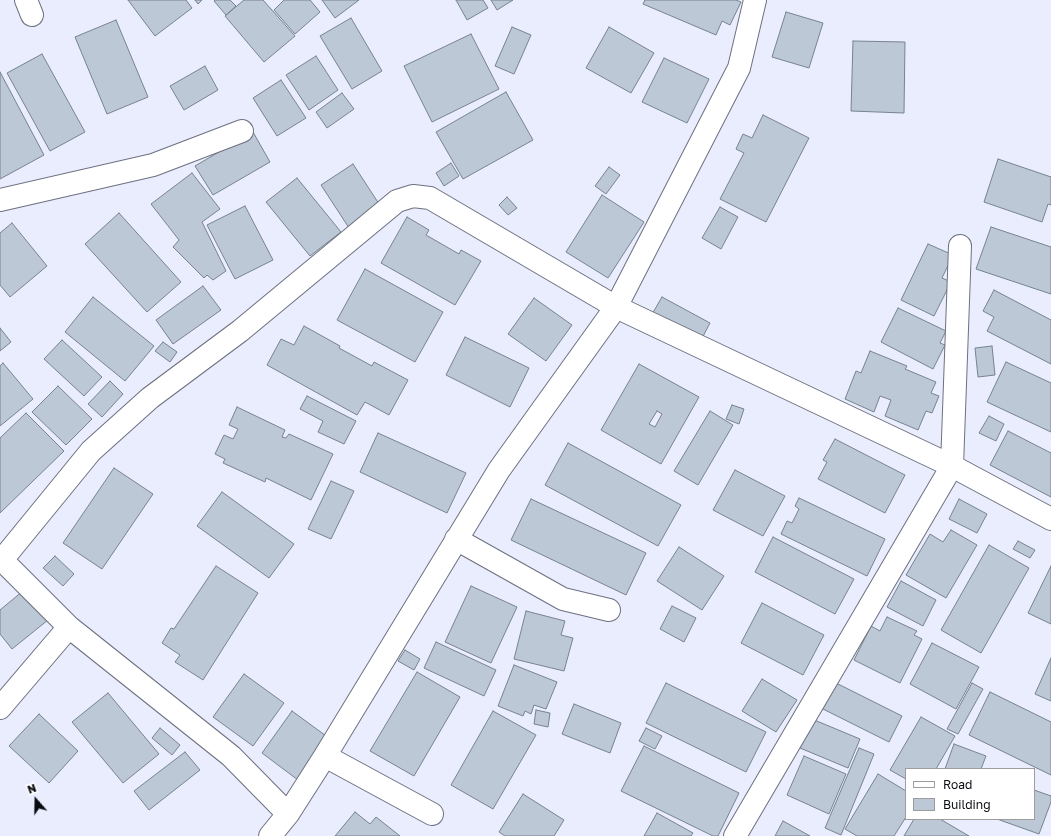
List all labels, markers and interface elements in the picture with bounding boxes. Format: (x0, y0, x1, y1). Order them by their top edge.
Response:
legend (905, 768, 1035, 820)
text: Road (943, 777, 972, 792)
north arrow (16, 780, 56, 820)
text: N (26, 781, 38, 796)
text: Building (943, 797, 991, 812)

